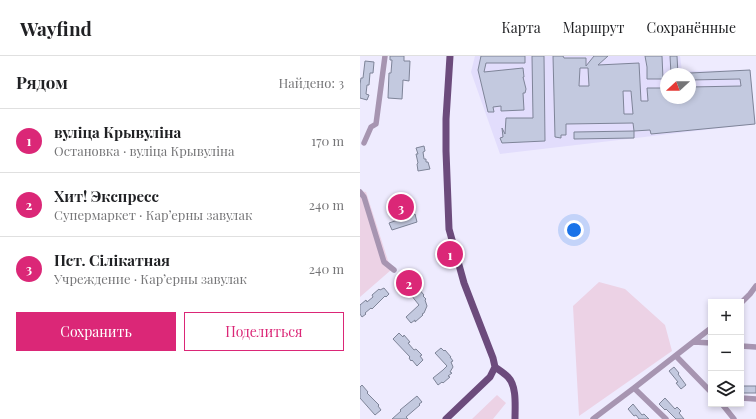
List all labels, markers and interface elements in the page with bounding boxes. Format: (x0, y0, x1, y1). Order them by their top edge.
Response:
text: Wayfind (20, 15, 92, 41)
text: Карта (501, 18, 541, 37)
text: Маршрут (563, 18, 625, 37)
text: Сохранённые (647, 18, 736, 37)
north arrow (660, 68, 696, 104)
text: Рядом (16, 71, 68, 93)
text: Найдено: 3 (279, 74, 344, 91)
text: вуліца Крывуліна (54, 122, 181, 142)
text: 1 (27, 132, 31, 149)
text: 170 m (311, 132, 344, 149)
text: Остановка · вуліца Крывуліна (54, 142, 234, 159)
text: Хит! Экспресс (54, 186, 159, 206)
pin: 3 (388, 192, 414, 222)
text: 2 (26, 196, 32, 213)
text: 240 m (309, 196, 344, 213)
text: Супермаркет · Карʼерны завулак (54, 206, 252, 223)
your location (564, 220, 584, 240)
pin: 1 (437, 239, 463, 269)
text: Пст. Сілікатная (54, 250, 170, 270)
text: 3 (26, 260, 32, 277)
text: 240 m (309, 260, 344, 277)
pin: 2 (396, 268, 422, 298)
text: Учреждение · Карʼерны завулак (54, 270, 247, 287)
map controls (708, 299, 744, 407)
button: + (708, 299, 744, 335)
button: Сохранить (16, 312, 176, 351)
button: Поделиться (184, 312, 344, 351)
button: − (708, 335, 744, 371)
button: layers (708, 371, 744, 407)

